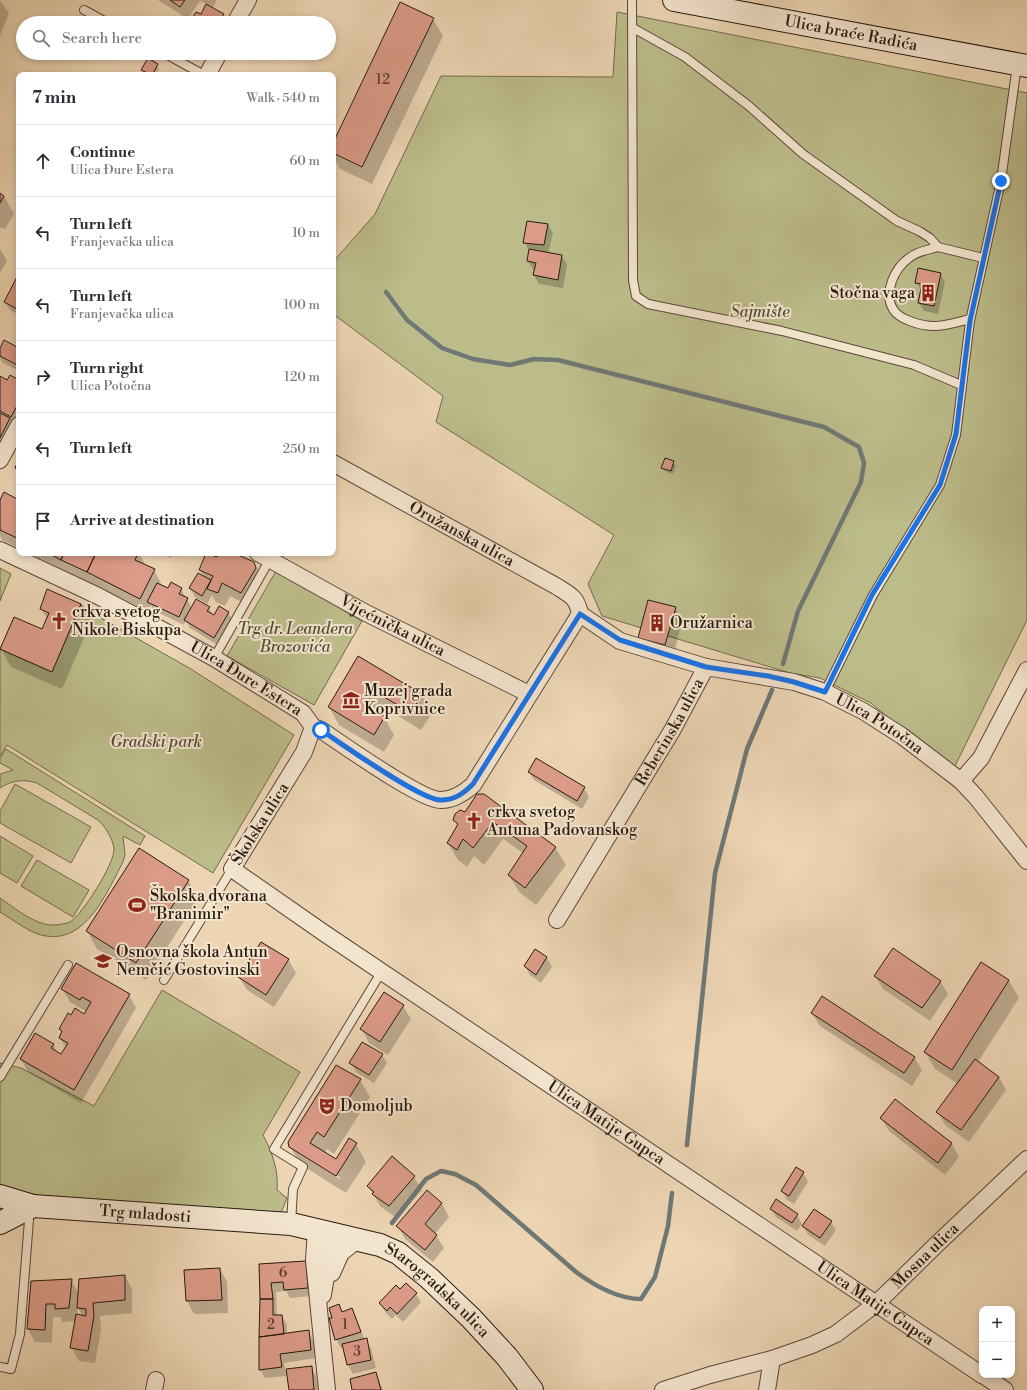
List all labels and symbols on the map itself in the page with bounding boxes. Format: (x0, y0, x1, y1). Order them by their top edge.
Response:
street label: Ulica braće Radića (783, 11, 920, 55)
house number: 12 (376, 71, 390, 89)
route end (992, 172, 1010, 190)
place label: Stočna vaga (830, 283, 916, 303)
building icon: Stočna vaga (918, 283, 938, 303)
park label: Sajmište (730, 302, 790, 322)
street label: Oružanska ulica (406, 497, 519, 571)
street label: Vijećnička ulica (336, 590, 449, 661)
place label: crkva svetog Nikole Biskupa (72, 602, 182, 640)
church icon: crkva svetog Nikole Biskupa (49, 611, 69, 631)
building icon: Oružarnica (647, 613, 667, 633)
place label: Oružarnica (670, 613, 754, 633)
park label: Trg dr. Leandera Brozovića (237, 619, 353, 657)
street label: Ulica Đure Estera (187, 637, 307, 721)
street label: Reberinska ulica (631, 674, 709, 790)
place label: Muzej grada Koprivnice (364, 681, 453, 719)
street label: Ulica Potočna (832, 689, 928, 759)
museum icon: Muzej grada Koprivnice (341, 690, 361, 710)
route start (312, 721, 330, 739)
park label: Gradski park (110, 732, 202, 752)
street label: Školska ulica (225, 777, 294, 869)
place label: crkva svetog Antuna Padovanskog (486, 802, 638, 840)
church icon: crkva svetog Antuna Padovanskog (464, 811, 484, 831)
place label: Školska dvorana "Branimir" (150, 884, 268, 924)
sports icon: Školska dvorana "Branimir" (127, 895, 147, 915)
place label: Osnovna škola Antun Nemčić Gostovinski (116, 942, 268, 980)
school or university icon: Osnovna škola Antun Nemčić Gostovinski (93, 951, 113, 971)
street label: Ulica Matije Gupca (544, 1076, 670, 1170)
theatre icon: Domoljub (317, 1096, 337, 1116)
place label: Domoljub (340, 1096, 413, 1116)
street label: Trg mladosti (99, 1201, 192, 1227)
street label: Mosna ulica (887, 1218, 964, 1293)
street label: Starogradska ulica (382, 1238, 495, 1342)
street label: Ulica Matije Gupca (813, 1257, 938, 1350)
house number: 6 (279, 1264, 288, 1282)
house number: 2 (267, 1316, 275, 1334)
house number: 1 (342, 1316, 348, 1334)
house number: 3 (353, 1343, 361, 1361)

